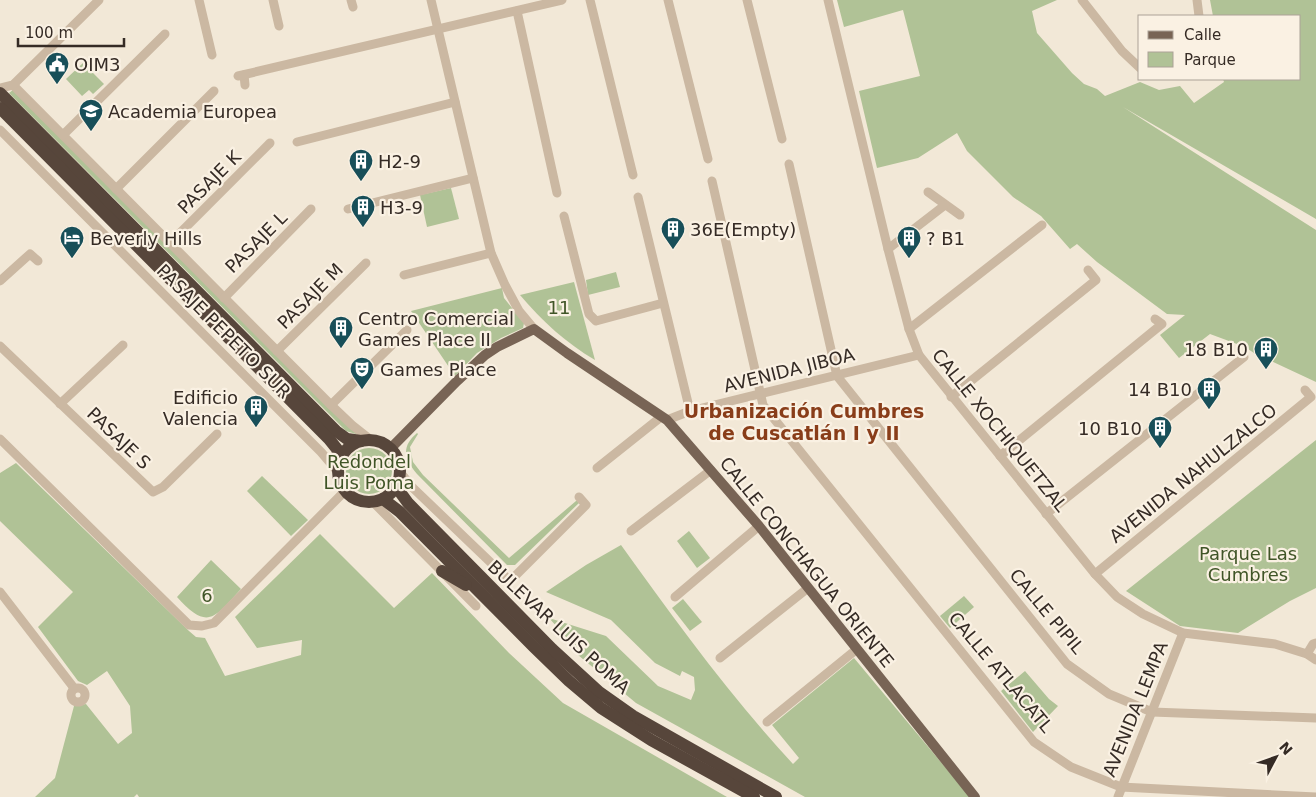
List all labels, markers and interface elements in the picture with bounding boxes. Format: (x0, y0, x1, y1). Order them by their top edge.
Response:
scale bar (18, 15, 124, 47)
legend (1138, 15, 1301, 80)
text: 100 m (25, 24, 73, 42)
text: Calle (1184, 26, 1221, 44)
public building icon: OIM3 (44, 51, 70, 85)
text: Parque (1184, 51, 1236, 69)
place label: OIM3 (74, 54, 120, 75)
school or university icon: Academia Europea (78, 98, 104, 132)
place label: Academia Europea (108, 101, 277, 122)
street label: PASAJE K (173, 145, 246, 218)
building icon: H2-9 (348, 148, 374, 182)
place label: H2-9 (378, 151, 421, 172)
building icon: H3-9 (350, 194, 376, 228)
place label: H3-9 (380, 197, 423, 218)
street label: PASAJE L (221, 207, 291, 277)
building icon: 36E(Empty) (660, 216, 686, 250)
place label: 36E(Empty) (690, 219, 796, 240)
hotel icon: Beverly Hills (59, 225, 85, 259)
building icon: ? B1 (896, 225, 922, 259)
place label: Beverly Hills (90, 228, 202, 249)
place label: ? B1 (926, 228, 965, 249)
street label: PASAJE M (273, 259, 347, 333)
street label: PASAJE PEPETO SUR (153, 260, 295, 402)
park label: 11 (548, 297, 570, 318)
place label: Centro Comercial Games Place II (358, 308, 514, 350)
building icon: Centro Comercial Games Place II (328, 315, 354, 349)
building icon: 18 B10 (1253, 336, 1279, 370)
place label: 18 B10 (1184, 339, 1248, 360)
street label: AVENIDA JIBOA (721, 343, 857, 396)
street label: CALLE XOCHIQUETZAL (928, 344, 1072, 516)
theatre icon: Games Place (349, 356, 375, 390)
place label: Games Place (380, 359, 497, 380)
building icon: 14 B10 (1196, 376, 1222, 410)
place label: 14 B10 (1128, 379, 1192, 400)
place label: Edificio Valencia (163, 387, 238, 429)
building icon: Edificio Valencia (243, 394, 269, 428)
street label: AVENIDA NAHULZALCO (1105, 399, 1281, 547)
district label: Urbanización Cumbres de Cuscatlán I y II (684, 400, 924, 444)
street label: PASAJE S (83, 403, 155, 473)
building icon: 10 B10 (1147, 415, 1173, 449)
place label: 10 B10 (1078, 418, 1142, 439)
park label: Redondel Luis Poma (323, 451, 415, 493)
street label: CALLE CONCHAGUA ORIENTE (716, 453, 898, 671)
park label: Parque Las Cumbres (1199, 543, 1297, 585)
street label: BULEVAR LUIS POMA (484, 556, 635, 699)
street label: CALLE PIPIL (1005, 564, 1089, 658)
park label: 6 (201, 585, 213, 606)
street label: CALLE ATLACATL (944, 607, 1058, 737)
street label: AVENIDA LEMPA (1098, 638, 1172, 780)
north arrow (1251, 732, 1301, 782)
text: N (1276, 739, 1296, 758)

